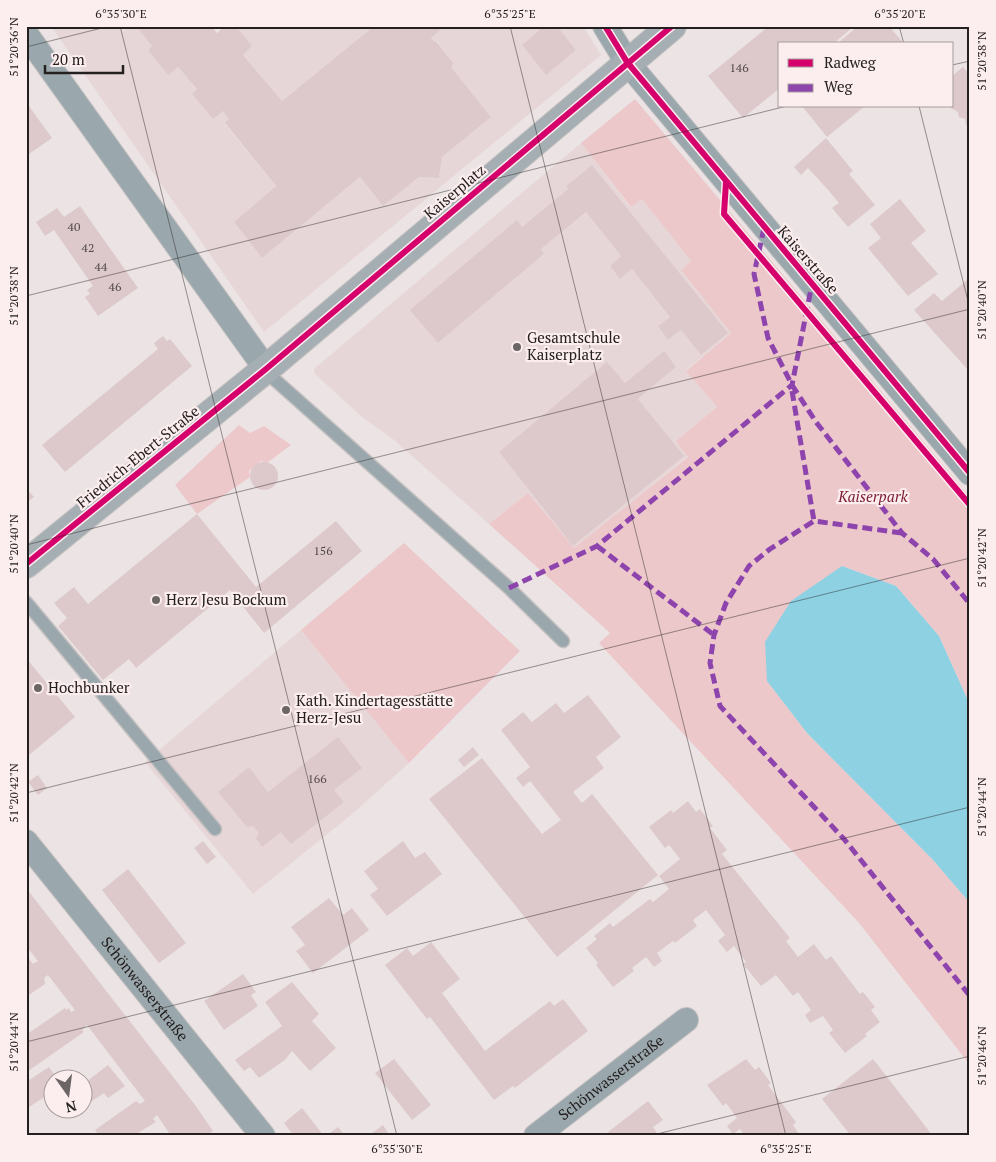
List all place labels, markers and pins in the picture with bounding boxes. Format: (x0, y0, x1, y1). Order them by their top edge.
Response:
place label: Gesamtschule Kaiserplatz (527, 327, 620, 364)
marker: Gesamtschule Kaiserplatz (511, 341, 523, 353)
place label: Herz Jesu Bockum (166, 589, 286, 609)
marker: Herz Jesu Bockum (150, 594, 162, 606)
place label: Hochbunker (48, 677, 130, 697)
marker: Hochbunker (32, 682, 44, 694)
place label: Kath. Kindertagesstätte Herz-Jesu (296, 690, 453, 727)
marker: Kath. Kindertagesstätte Herz-Jesu (280, 704, 292, 716)

